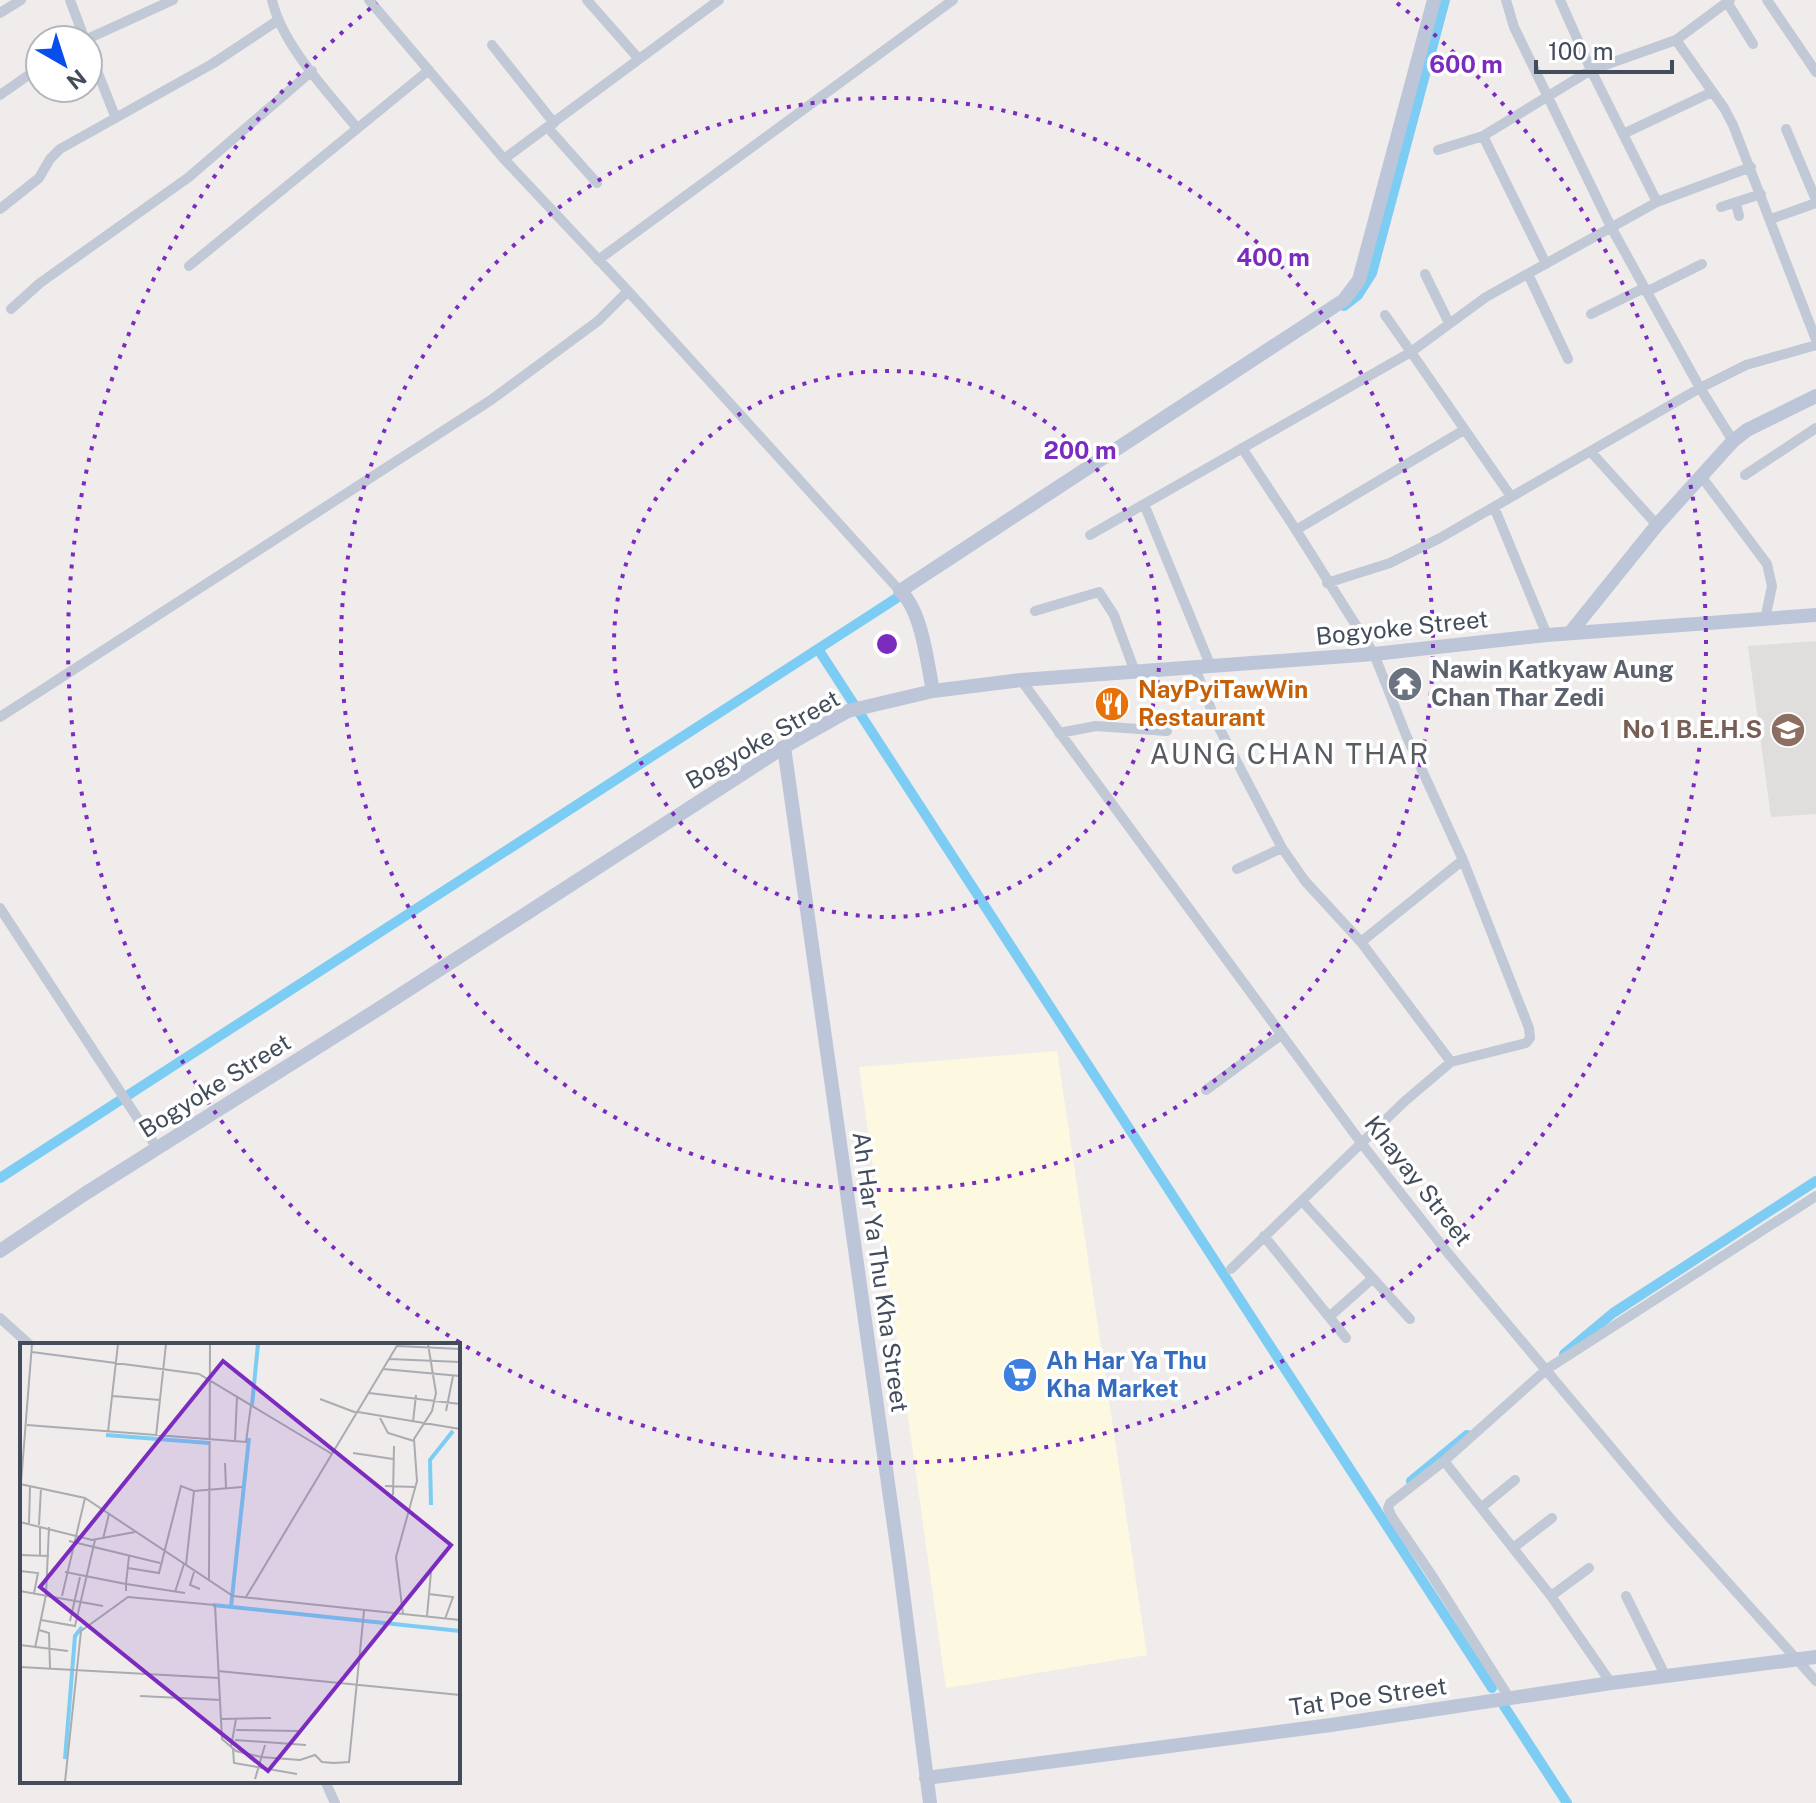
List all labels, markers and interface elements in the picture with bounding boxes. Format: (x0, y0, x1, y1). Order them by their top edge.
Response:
north arrow (24, 24, 104, 104)
scale bar (1536, 24, 1672, 74)
text: 100 m (1548, 37, 1614, 65)
text: 600 m (1429, 50, 1503, 78)
text: N (62, 64, 91, 95)
text: 400 m (1236, 243, 1310, 271)
text: 200 m (1043, 436, 1117, 464)
street label: Bogyoke Street (1314, 604, 1489, 650)
centre of rings (873, 630, 901, 658)
place label: Nawin Katkyaw Aung Chan Thar Zedi (1431, 655, 1674, 711)
temple icon: Nawin Katkyaw Aung Chan Thar Zedi (1386, 665, 1424, 703)
place label: NayPyiTawWin Restaurant (1138, 675, 1308, 731)
street label: Bogyoke Street (681, 684, 844, 795)
restaurant icon: NayPyiTawWin Restaurant (1093, 685, 1131, 723)
school or university icon: No 1 B.E.H.S (1769, 711, 1807, 749)
place label: No 1 B.E.H.S (1622, 715, 1762, 743)
district label: AUNG CHAN THAR (1150, 737, 1430, 770)
street label: Bogyoke Street (134, 1027, 295, 1143)
street label: Khayay Street (1359, 1110, 1478, 1251)
street label: Ah Har Ya Thu Kha Street (847, 1130, 915, 1414)
inset map (20, 1343, 460, 1783)
place label: Ah Har Ya Thu Kha Market (1046, 1346, 1207, 1402)
supermarket icon: Ah Har Ya Thu Kha Market (1001, 1356, 1039, 1394)
street label: Tat Poe Street (1287, 1671, 1448, 1721)

